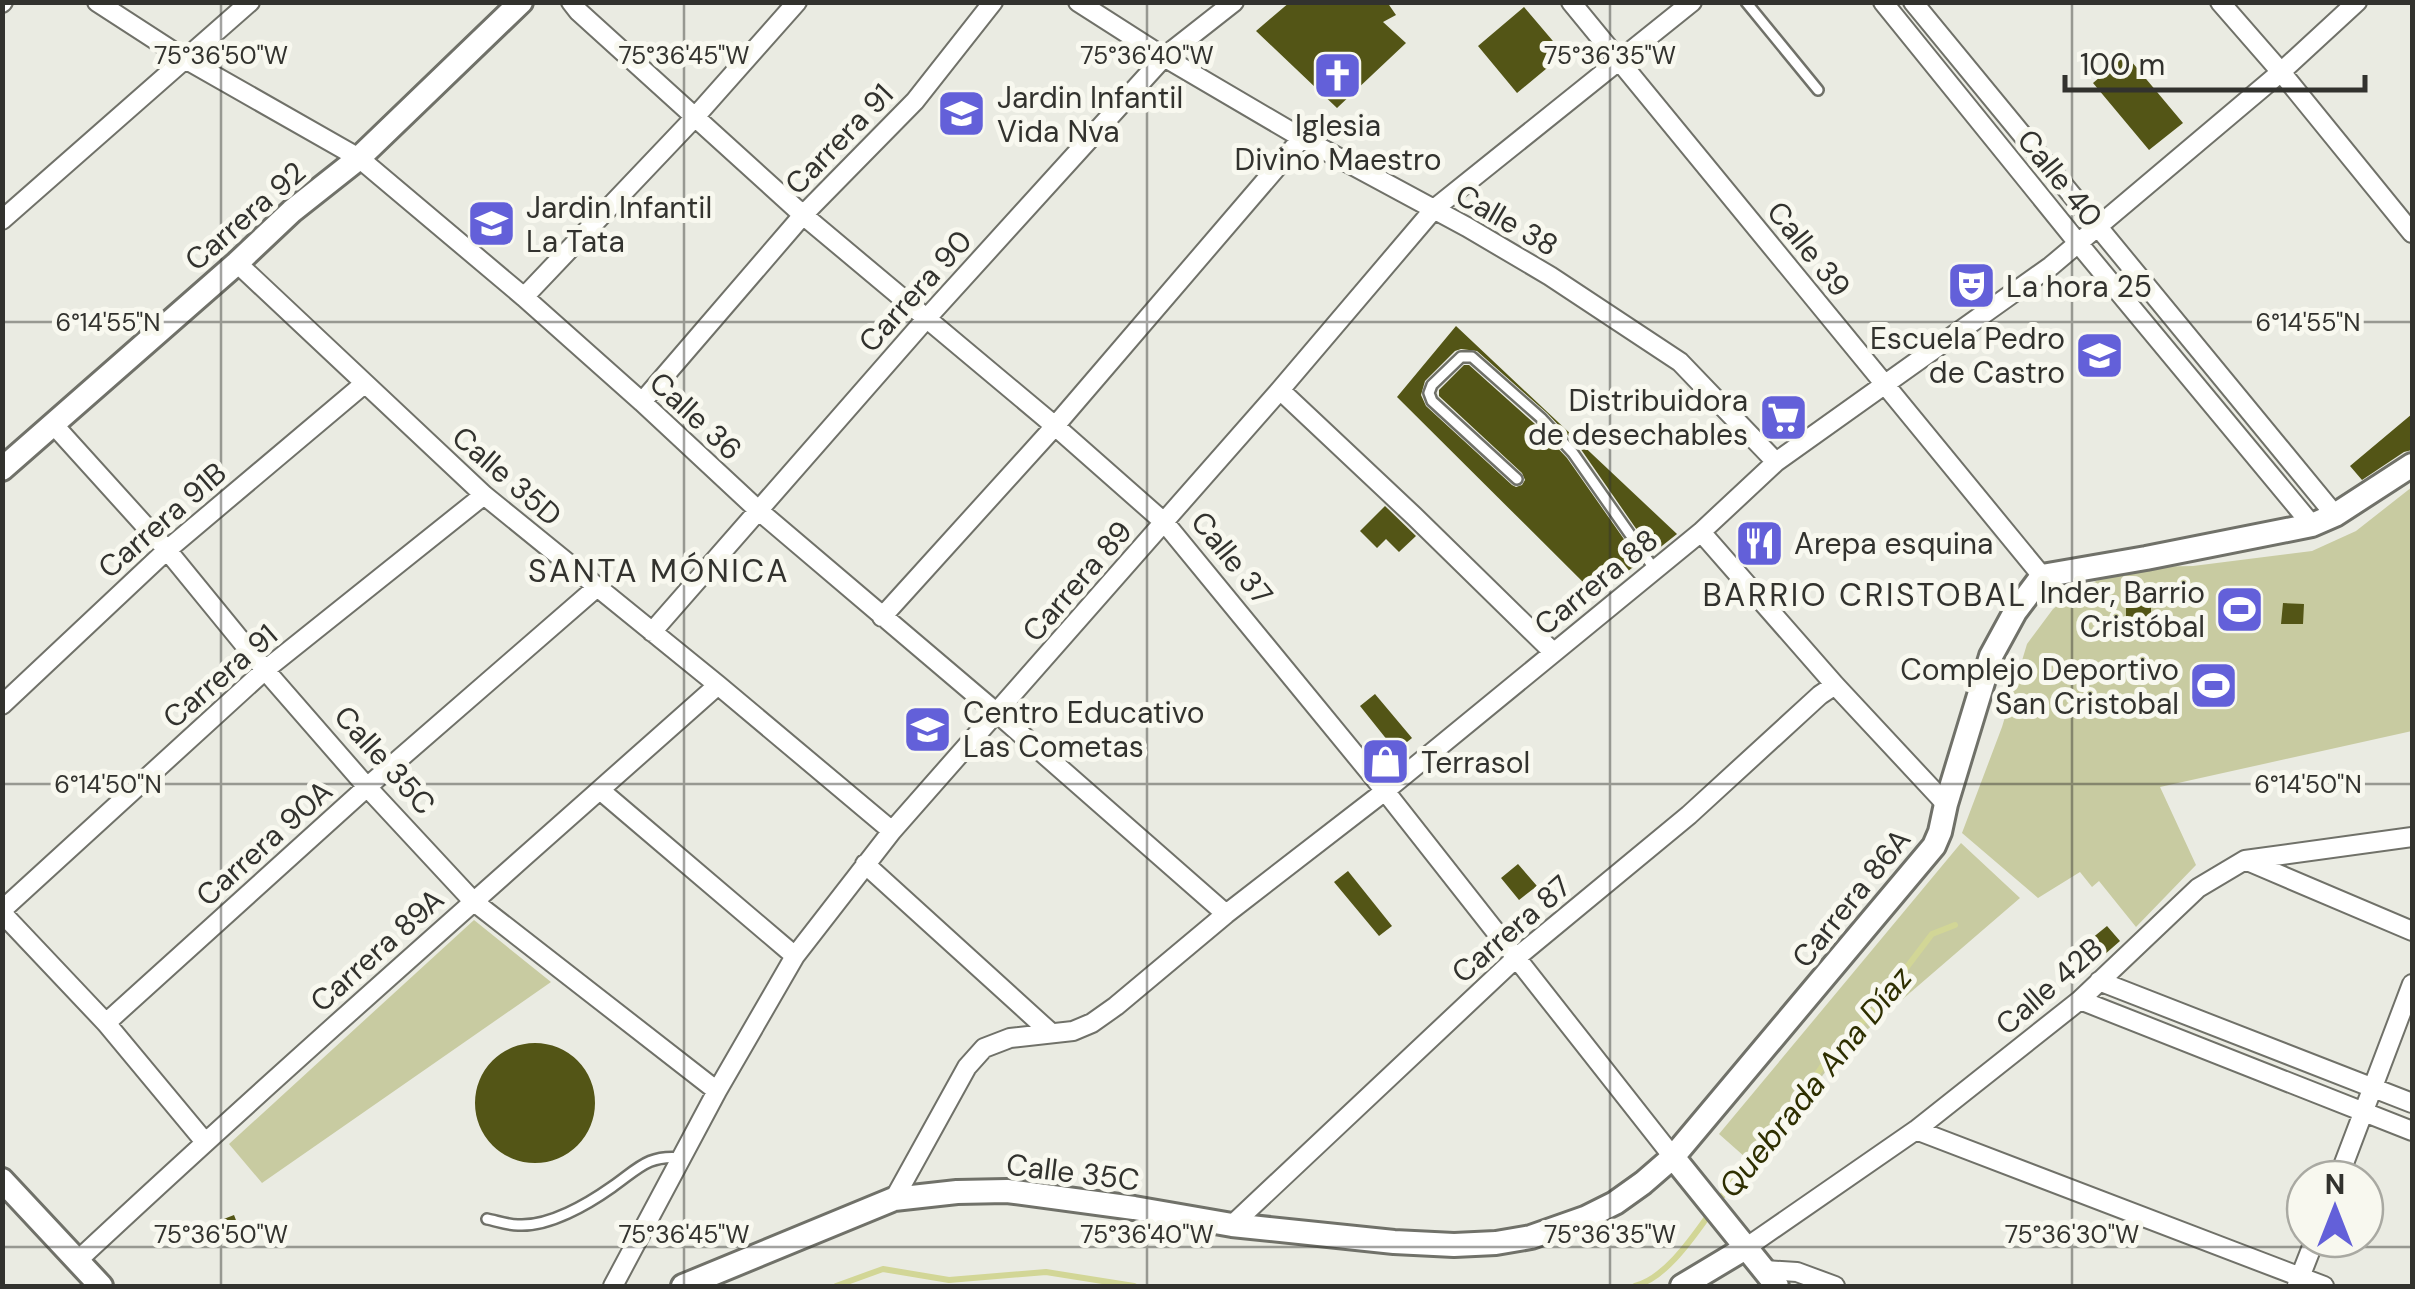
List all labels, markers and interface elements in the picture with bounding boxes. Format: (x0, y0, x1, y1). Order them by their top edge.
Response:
scale bar (2065, 30, 2365, 92)
text: 75°36'50"W (154, 39, 288, 72)
text: 75°36'45"W (618, 39, 750, 72)
text: 75°36'40"W (1080, 39, 1214, 72)
text: 75°36'35"W (1544, 39, 1676, 72)
text: 100 m (2080, 45, 2165, 84)
church icon: Iglesia Divino Maestro (1312, 50, 1364, 102)
street label: Carrera 91 (776, 75, 902, 203)
place label: Jardin Infantil Vida Nva (997, 78, 1183, 151)
school or university icon: Jardin Infantil Vida Nva (936, 88, 988, 140)
place label: Iglesia Divino Maestro (1235, 106, 1441, 179)
street label: Calle 40 (2009, 121, 2111, 235)
street label: Carrera 92 (177, 153, 313, 279)
street label: Calle 38 (1449, 175, 1565, 265)
place label: Jardin Infantil La Tata (526, 188, 712, 261)
street label: Calle 39 (1759, 193, 1859, 305)
school or university icon: Jardin Infantil La Tata (465, 198, 517, 250)
street label: Carrera 90 (850, 222, 980, 360)
theatre icon: La hora 25 (1945, 260, 1997, 312)
place label: La hora 25 (2006, 267, 2152, 306)
text: 6°14'55"N (55, 306, 161, 339)
text: 6°14'55"N (2255, 306, 2361, 339)
place label: Escuela Pedro de Castro (1870, 319, 2065, 392)
school or university icon: Escuela Pedro de Castro (2074, 329, 2126, 381)
street label: Calle 36 (641, 363, 751, 469)
place label: Distribuidora de desechables (1528, 381, 1748, 454)
supermarket icon: Distribuidora de desechables (1757, 391, 1809, 443)
street label: Calle 35D (444, 418, 570, 534)
street label: Carrera 91B (90, 454, 234, 586)
street label: Calle 37 (1182, 503, 1282, 613)
street label: Carrera 89 (1014, 512, 1140, 650)
restaurant icon: Arepa esquina (1733, 517, 1785, 569)
street label: Carrera 88 (1526, 520, 1666, 644)
place label: Arepa esquina (1794, 524, 1993, 563)
district label: SANTA MÓNICA (528, 550, 790, 592)
place label: Inder, Barrio Cristóbal (2040, 573, 2205, 646)
district label: BARRIO CRISTOBAL (1703, 574, 2028, 616)
sports icon: Inder, Barrio Cristóbal (2214, 583, 2266, 635)
street label: Carrera 91 (155, 615, 285, 737)
place label: Complejo Deportivo San Cristobal (1900, 650, 2179, 723)
sports icon: Complejo Deportivo San Cristobal (2188, 660, 2240, 712)
place label: Centro Educativo Las Cometas (963, 693, 1205, 766)
street label: Calle 35C (326, 697, 444, 823)
school or university icon: Centro Educativo Las Cometas (902, 703, 954, 755)
shop icon: Terrasol (1360, 736, 1412, 788)
place label: Terrasol (1421, 743, 1530, 782)
text: 6°14'50"N (54, 768, 162, 801)
text: 6°14'50"N (2254, 768, 2362, 801)
street label: Carrera 90A (188, 772, 340, 914)
street label: Carrera 86A (1783, 820, 1919, 975)
street label: Carrera 87 (1443, 867, 1579, 991)
street label: Carrera 89A (302, 880, 452, 1020)
street label: Calle 42B (1987, 929, 2111, 1043)
water label: Quebrada Ana Díaz (1709, 958, 1921, 1206)
street label: Calle 35C (1004, 1144, 1142, 1200)
north arrow (2285, 1159, 2385, 1259)
text: N (2325, 1166, 2345, 1203)
text: 75°36'50"W (154, 1218, 288, 1251)
text: 75°36'45"W (618, 1218, 750, 1251)
text: 75°36'40"W (1080, 1218, 1214, 1251)
text: 75°36'35"W (1544, 1218, 1676, 1251)
text: 75°36'30"W (2005, 1218, 2139, 1251)

